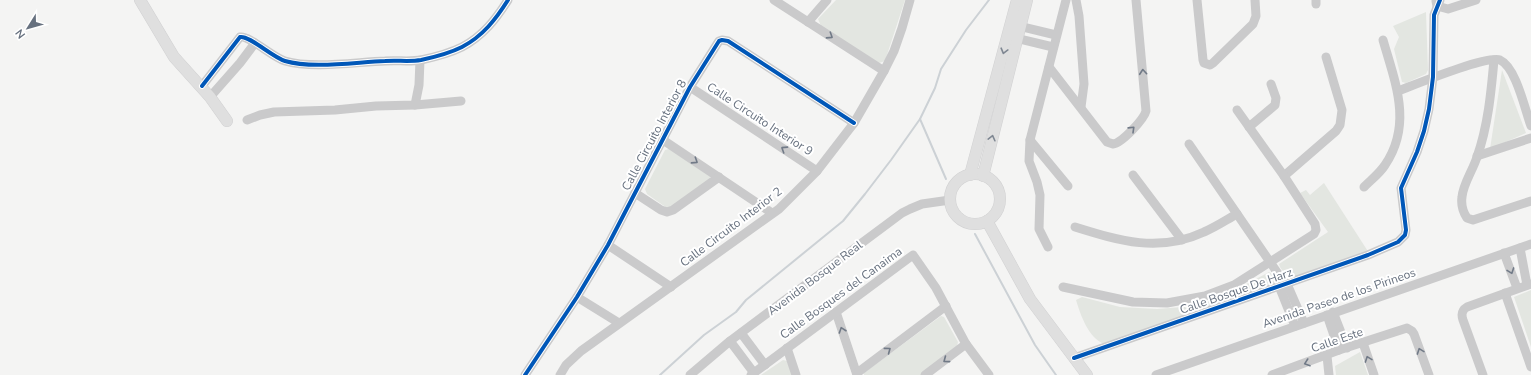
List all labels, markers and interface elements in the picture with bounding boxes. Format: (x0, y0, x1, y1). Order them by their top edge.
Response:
north arrow (8, 8, 48, 48)
text: N (12, 26, 29, 42)
one-way arrow (826, 31, 833, 39)
one-way arrow (1000, 48, 1008, 55)
one-way arrow (1138, 69, 1147, 75)
street label: Calle Circuito Interior 8 (618, 77, 690, 193)
street label: Calle Circuito Interior 9 (704, 79, 816, 159)
one-way arrow (1127, 127, 1135, 134)
one-way arrow (987, 134, 995, 141)
one-way arrow (782, 147, 789, 154)
one-way arrow (691, 157, 698, 164)
street label: Calle Circuito Interior 2 (677, 183, 785, 271)
street label: Avenida Bosque Real (764, 237, 866, 319)
street label: Calle Bosques del Canaima (777, 243, 905, 343)
street label: Calle Bosque De Harz (1177, 264, 1295, 318)
street label: Avenida Paseo de los Pirineos (1260, 264, 1418, 332)
one-way arrow (1506, 267, 1514, 274)
street label: Calle Este (1309, 324, 1365, 356)
one-way arrow (838, 327, 847, 334)
one-way arrow (884, 347, 891, 354)
one-way arrow (1417, 348, 1425, 355)
one-way arrow (943, 355, 950, 362)
one-way arrow (1365, 356, 1373, 363)
one-way arrow (1304, 358, 1311, 366)

